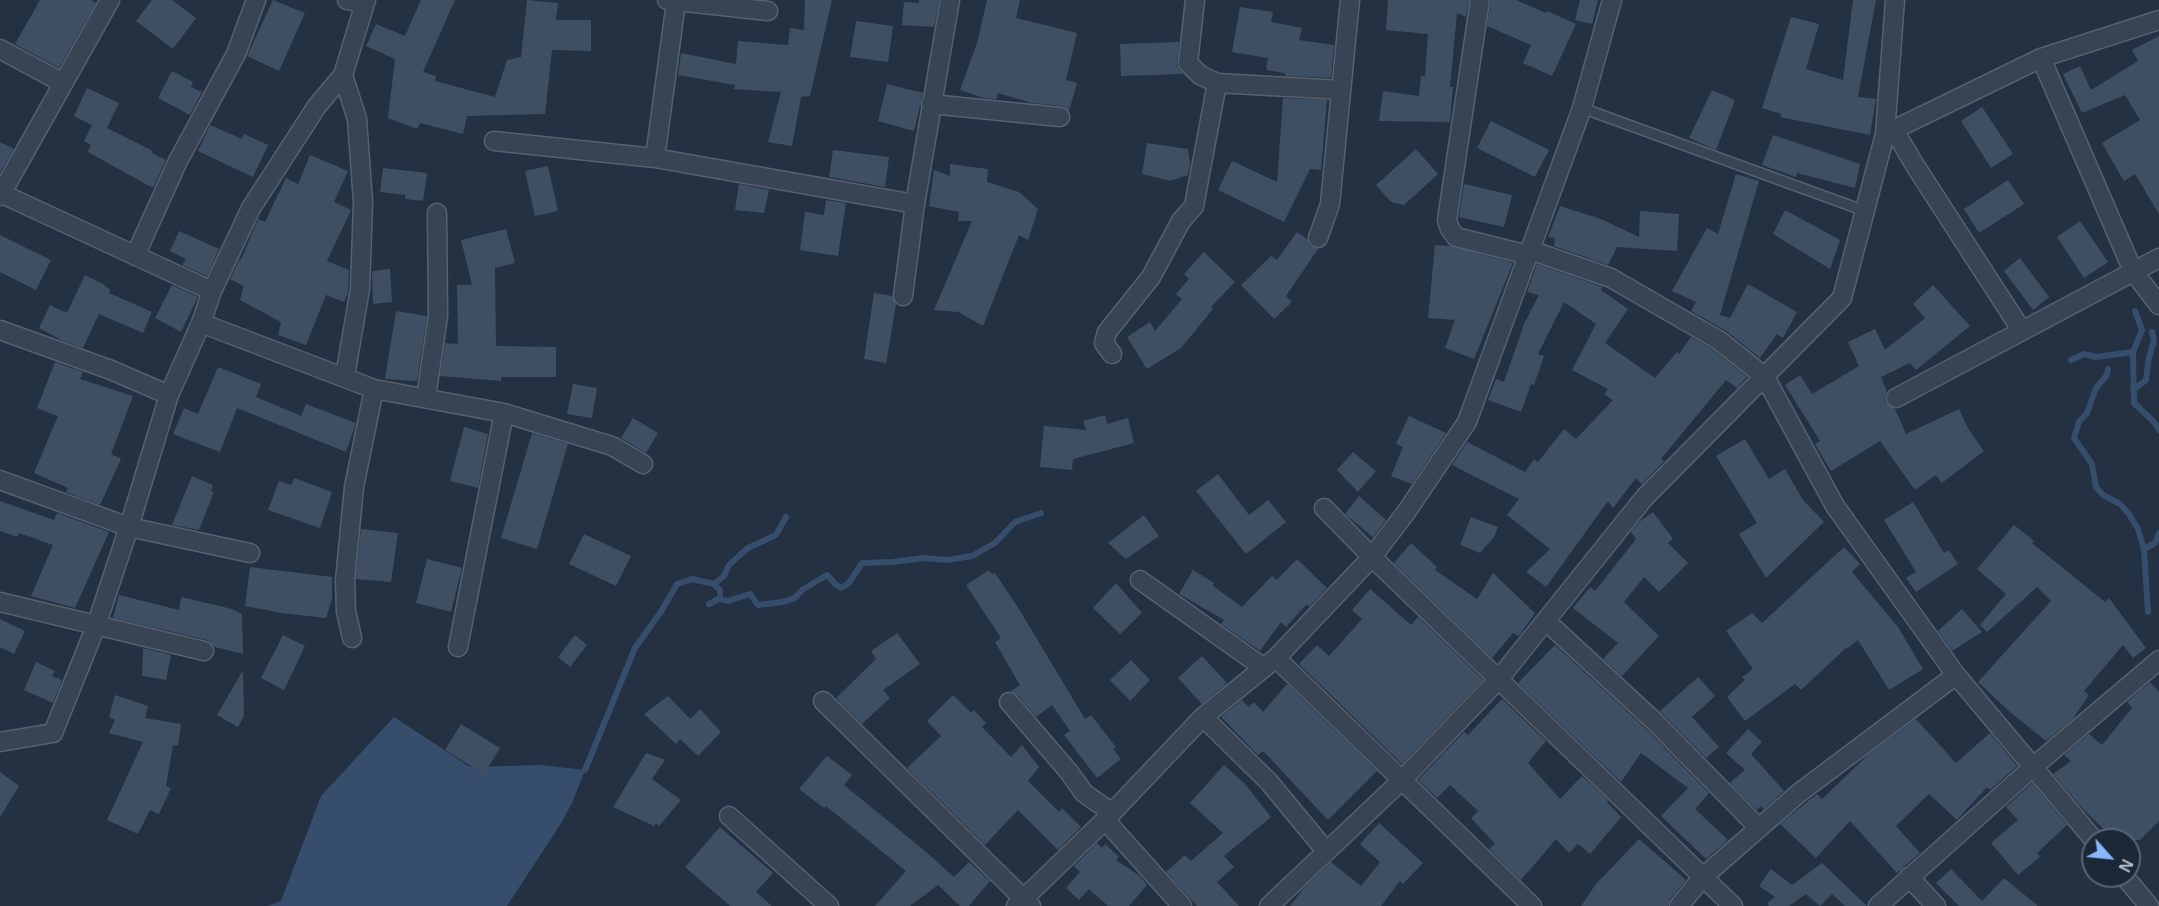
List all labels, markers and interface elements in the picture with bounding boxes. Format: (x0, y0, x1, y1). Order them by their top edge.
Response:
north arrow (2081, 828, 2141, 888)
text: N (2116, 856, 2136, 875)

